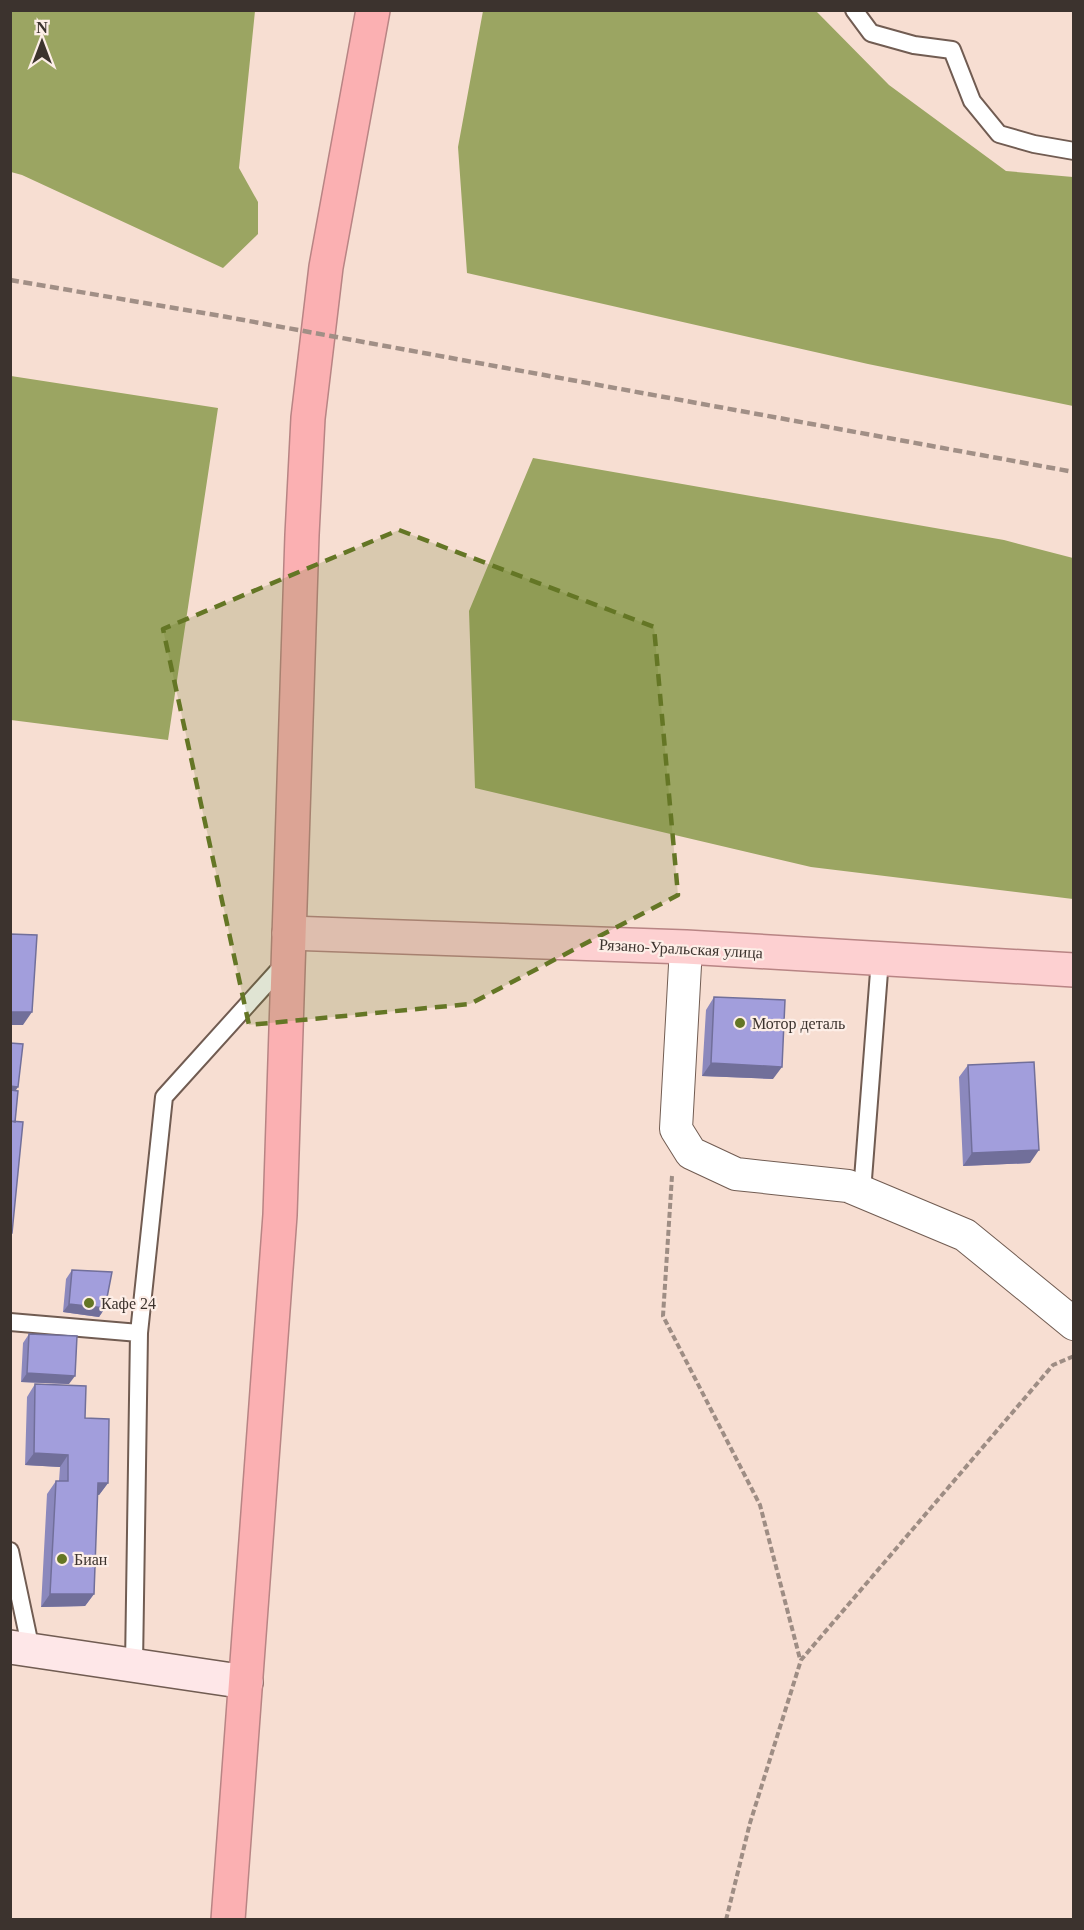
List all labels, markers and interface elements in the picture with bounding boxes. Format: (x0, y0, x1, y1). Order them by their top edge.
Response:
north arrow (12, 12, 72, 72)
text: N (36, 19, 48, 36)
street label: Рязано-Уральская улица (599, 936, 763, 962)
place label: Мотор деталь (752, 1015, 845, 1033)
marker: Мотор деталь (733, 1016, 747, 1030)
place label: Кафе 24 (101, 1295, 156, 1313)
marker: Кафе 24 (82, 1296, 96, 1310)
place label: Биан (74, 1551, 108, 1568)
marker: Биан (55, 1552, 69, 1566)

